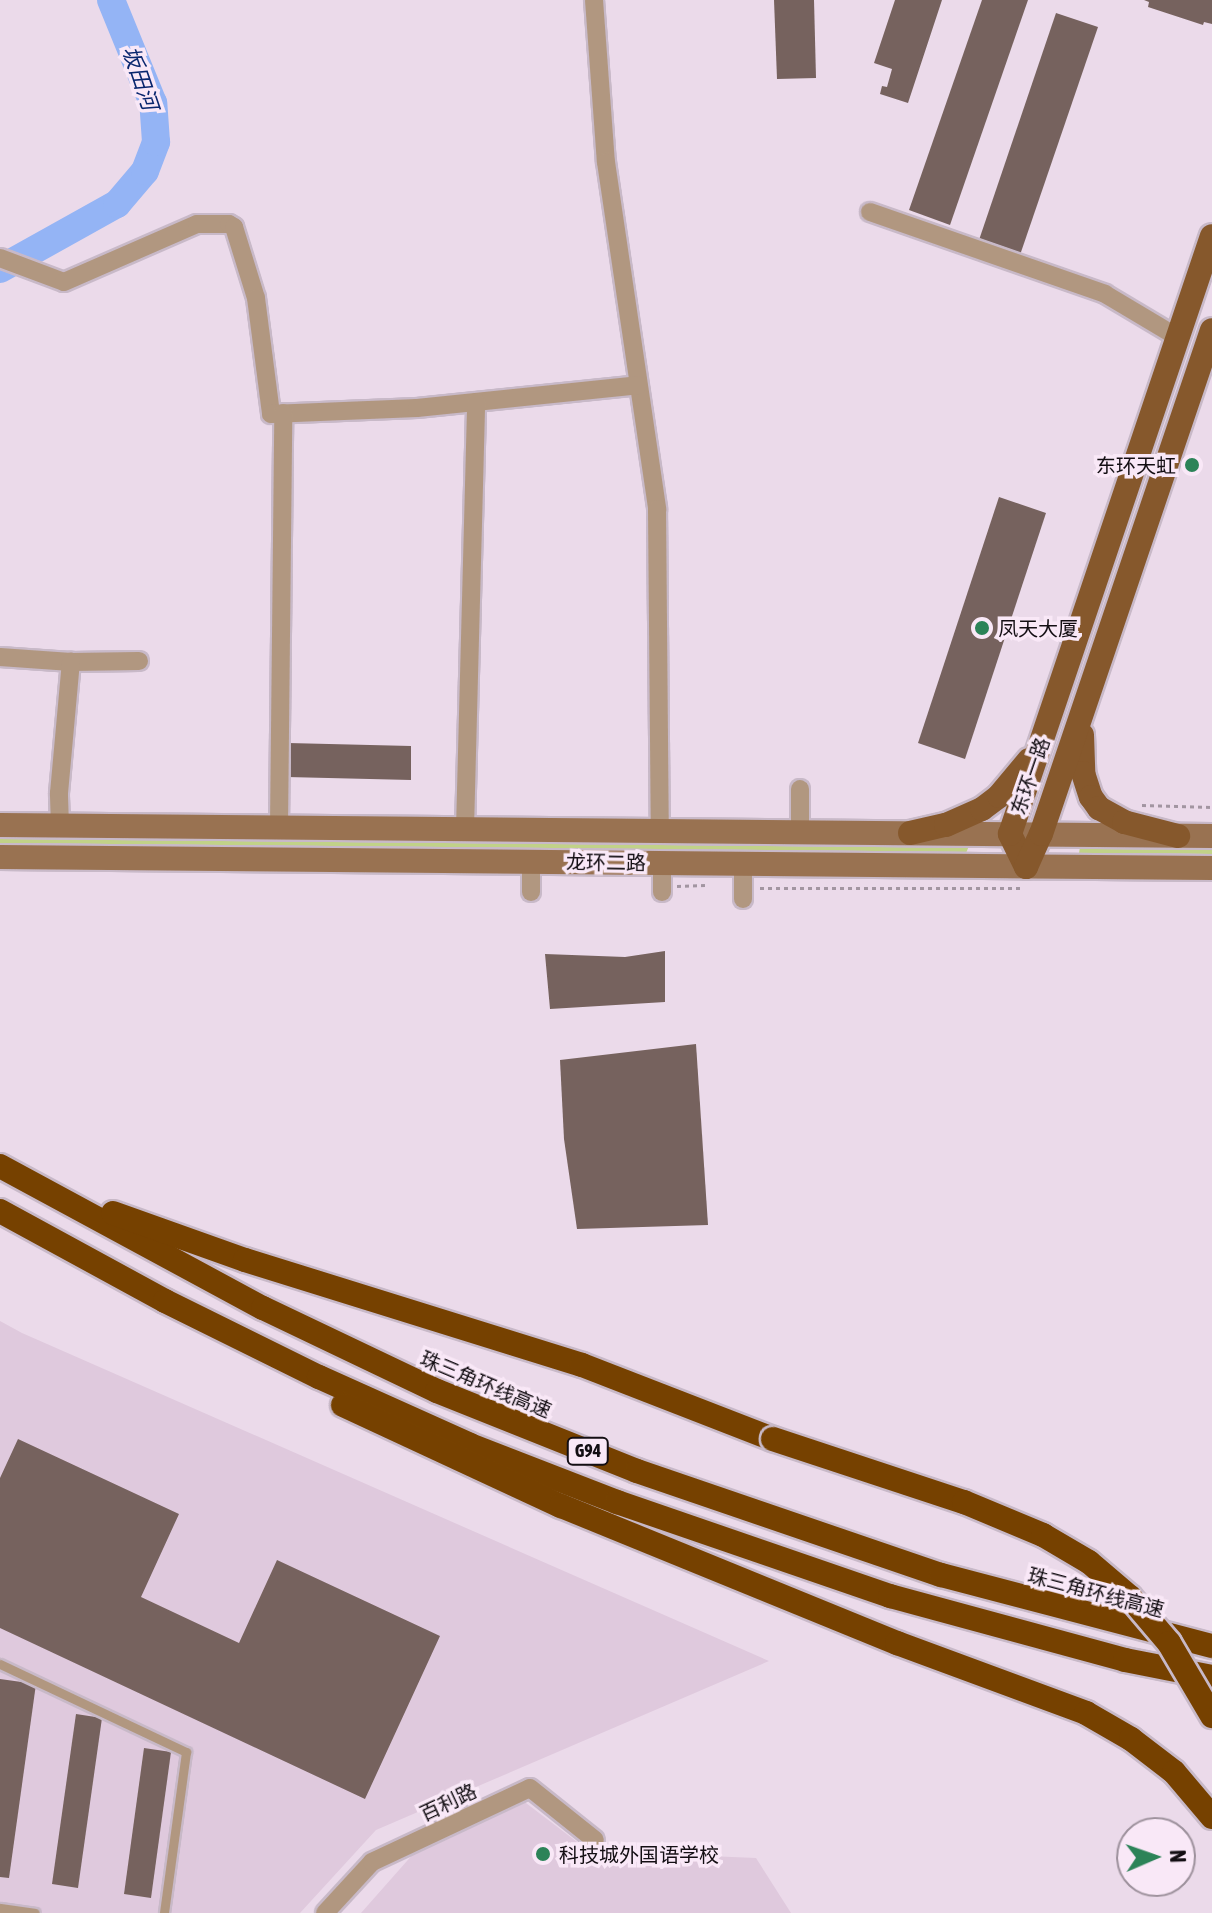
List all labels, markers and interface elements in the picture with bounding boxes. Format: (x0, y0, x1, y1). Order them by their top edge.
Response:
water label: 坂田河 (117, 43, 163, 113)
place label: 东环天虹 (1096, 453, 1176, 477)
marker: 东环天虹 (1183, 456, 1201, 474)
place label: 凤天大厦 (998, 616, 1078, 640)
marker: 凤天大厦 (973, 619, 991, 637)
street label: 东环一路 (1006, 734, 1054, 818)
street label: 龙环二路 (566, 849, 646, 875)
street label: 珠三角环线高速 (417, 1346, 555, 1422)
road number: G94 (566, 1437, 610, 1465)
street label: 珠三角环线高速 (1025, 1562, 1167, 1622)
street label: 百利路 (416, 1778, 480, 1826)
north arrow (1116, 1817, 1196, 1897)
place label: 科技城外国语学校 (559, 1842, 719, 1866)
marker: 科技城外国语学校 (534, 1845, 552, 1863)
text: N (1165, 1849, 1191, 1863)

